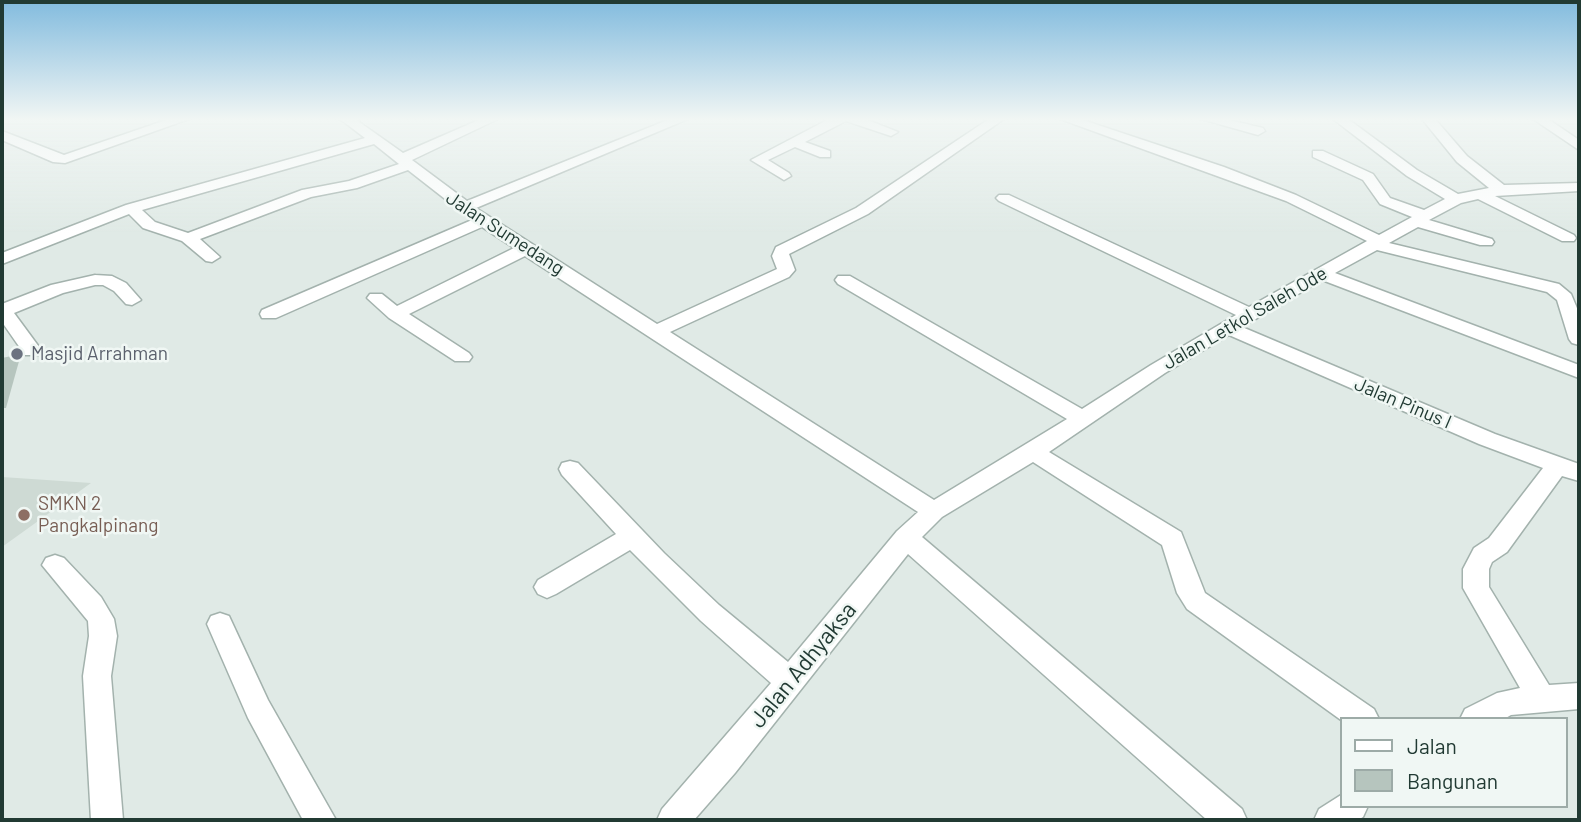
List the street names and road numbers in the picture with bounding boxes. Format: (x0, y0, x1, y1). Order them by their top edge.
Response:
street label: Jalan Sumedang (442, 186, 568, 280)
street label: Jalan Letkol Saleh Ode (1159, 262, 1331, 374)
street label: Jalan Pinus I (1351, 372, 1455, 434)
street label: Jalan Adhyaksa (744, 597, 862, 733)

